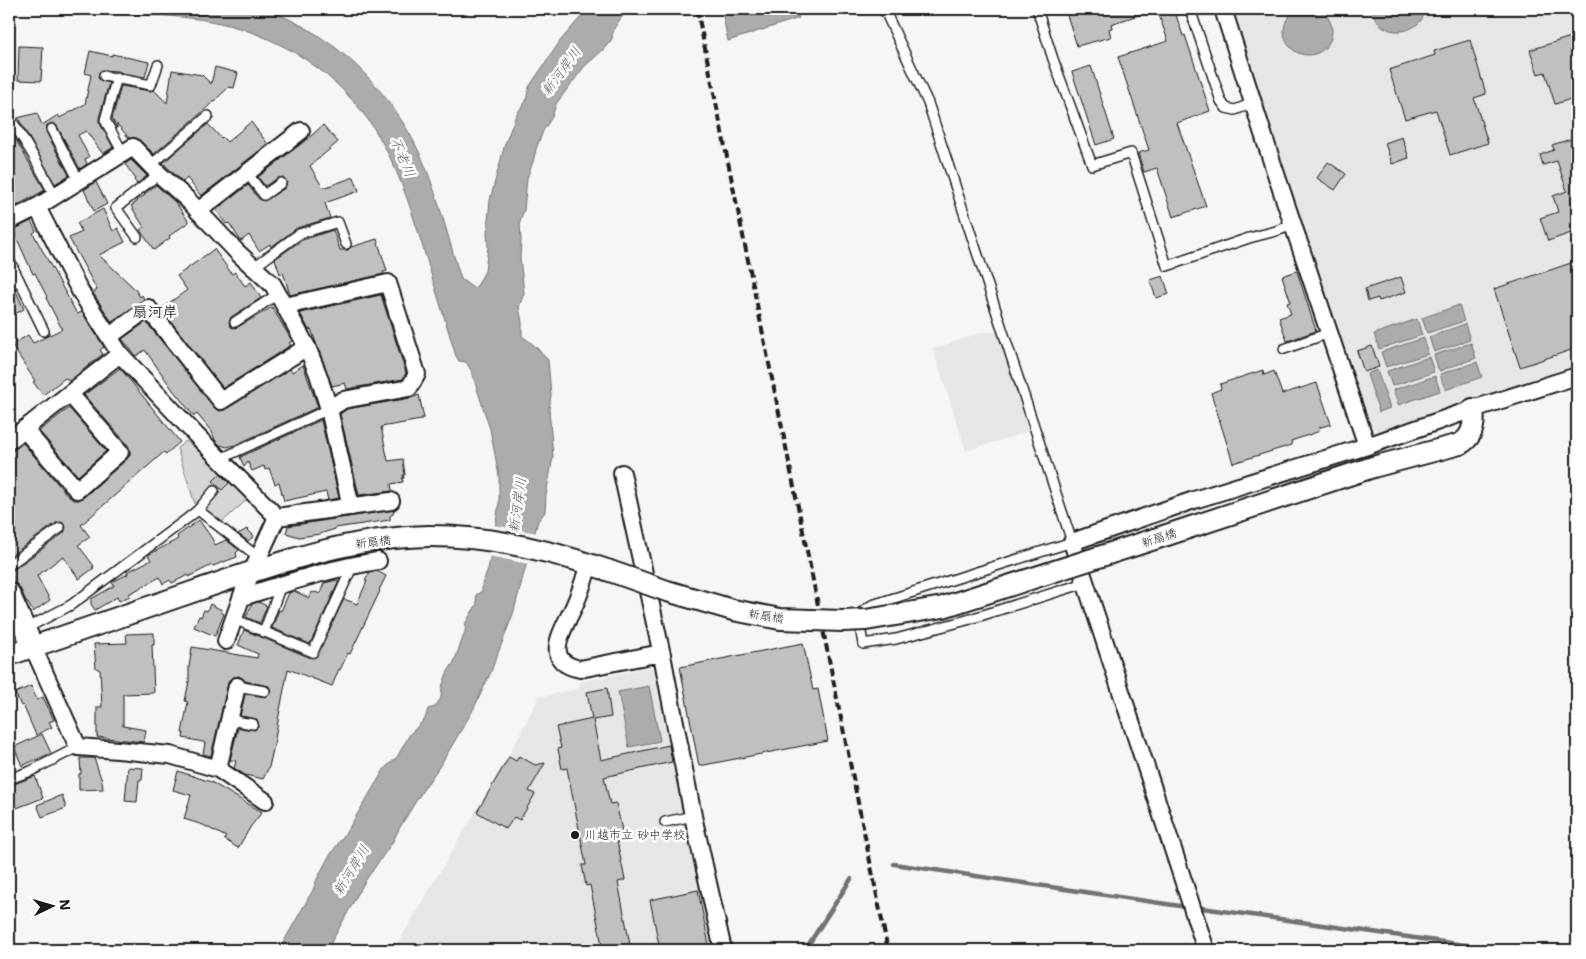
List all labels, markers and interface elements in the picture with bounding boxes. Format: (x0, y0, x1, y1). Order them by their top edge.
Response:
water label: 新河岸川 (537, 43, 585, 99)
water label: 不老川 (387, 134, 419, 180)
district label: 扇河岸 (132, 302, 178, 322)
water label: 新河岸川 (504, 476, 530, 534)
street label: 新扇橋 (1139, 525, 1179, 551)
street label: 新扇橋 (354, 532, 392, 552)
street label: 新扇橋 (747, 605, 785, 627)
place label: 川越市立 砂中学校 (585, 827, 685, 843)
marker: 川越市立 砂中学校 (569, 829, 581, 841)
water label: 新河岸川 (329, 841, 373, 899)
north arrow (28, 882, 78, 932)
text: N (56, 899, 74, 911)

